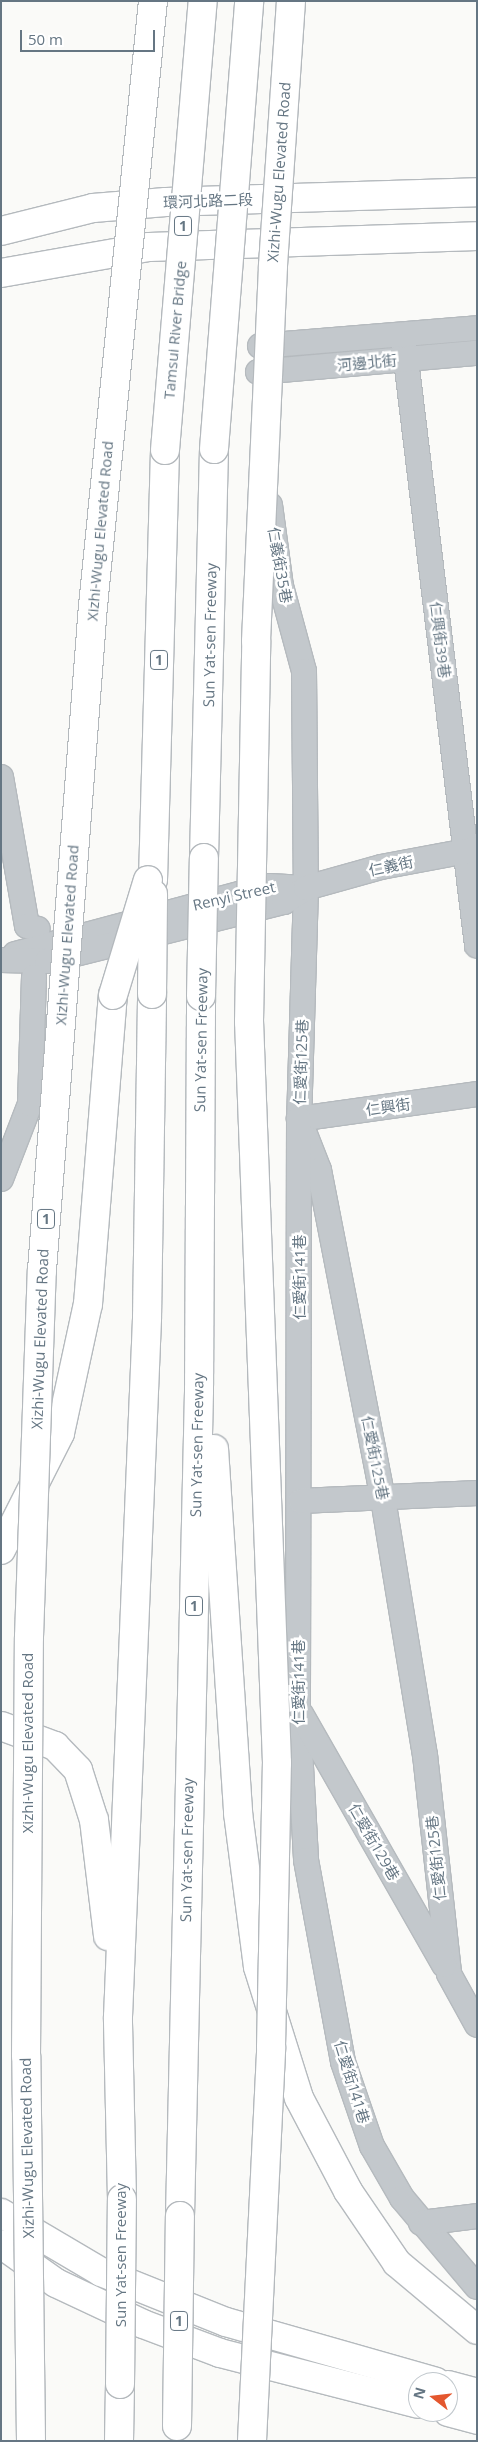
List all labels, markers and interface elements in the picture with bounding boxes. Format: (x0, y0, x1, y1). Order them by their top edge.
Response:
scale bar (22, 20, 158, 52)
text: 50 m (28, 29, 63, 49)
street label: Xizhi-Wugu Elevated Road (264, 81, 294, 263)
street label: 環河北路二段 (163, 190, 253, 212)
road number: 1 (173, 215, 193, 238)
street label: Tamsui River Bridge (160, 260, 190, 400)
street label: 河邊北街 (336, 351, 398, 375)
street label: Xizhi-Wugu Elevated Road (83, 440, 117, 622)
street label: 仁義街35巷 (264, 525, 296, 605)
street label: Sun Yat-sen Freeway (200, 563, 220, 707)
street label: 仁興街39巷 (426, 601, 454, 679)
road number: 1 (149, 648, 169, 672)
street label: Xizhi-Wugu Elevated Road (52, 844, 82, 1026)
street label: 仁義街 (367, 853, 415, 879)
street label: Renyi Street (191, 878, 277, 914)
street label: Sun Yat-sen Freeway (191, 968, 211, 1112)
street label: 仁愛街125巷 (291, 1019, 311, 1105)
street label: 仁興街 (364, 1095, 412, 1119)
road number: 1 (36, 1208, 56, 1230)
street label: 仁愛街141巷 (291, 1234, 309, 1320)
street label: Xizhi-Wugu Elevated Road (28, 1248, 52, 1430)
street label: Sun Yat-sen Freeway (187, 1373, 207, 1517)
street label: 仁愛街125巷 (358, 1414, 392, 1502)
road number: 1 (184, 1594, 204, 1618)
street label: 仁愛街141巷 (290, 1639, 308, 1725)
street label: Xizhi-Wugu Elevated Road (19, 1653, 37, 1833)
street label: Sun Yat-sen Freeway (177, 1778, 197, 1922)
street label: 仁愛街129巷 (345, 1800, 403, 1884)
street label: 仁愛街125巷 (423, 1814, 449, 1902)
street label: 仁愛街141巷 (331, 2038, 373, 2126)
street label: Xizhi-Wugu Elevated Road (16, 2058, 38, 2238)
street label: Sun Yat-sen Freeway (112, 2183, 130, 2327)
road number: 1 (169, 2310, 189, 2332)
north arrow (408, 2372, 458, 2422)
text: N (408, 2385, 430, 2401)

